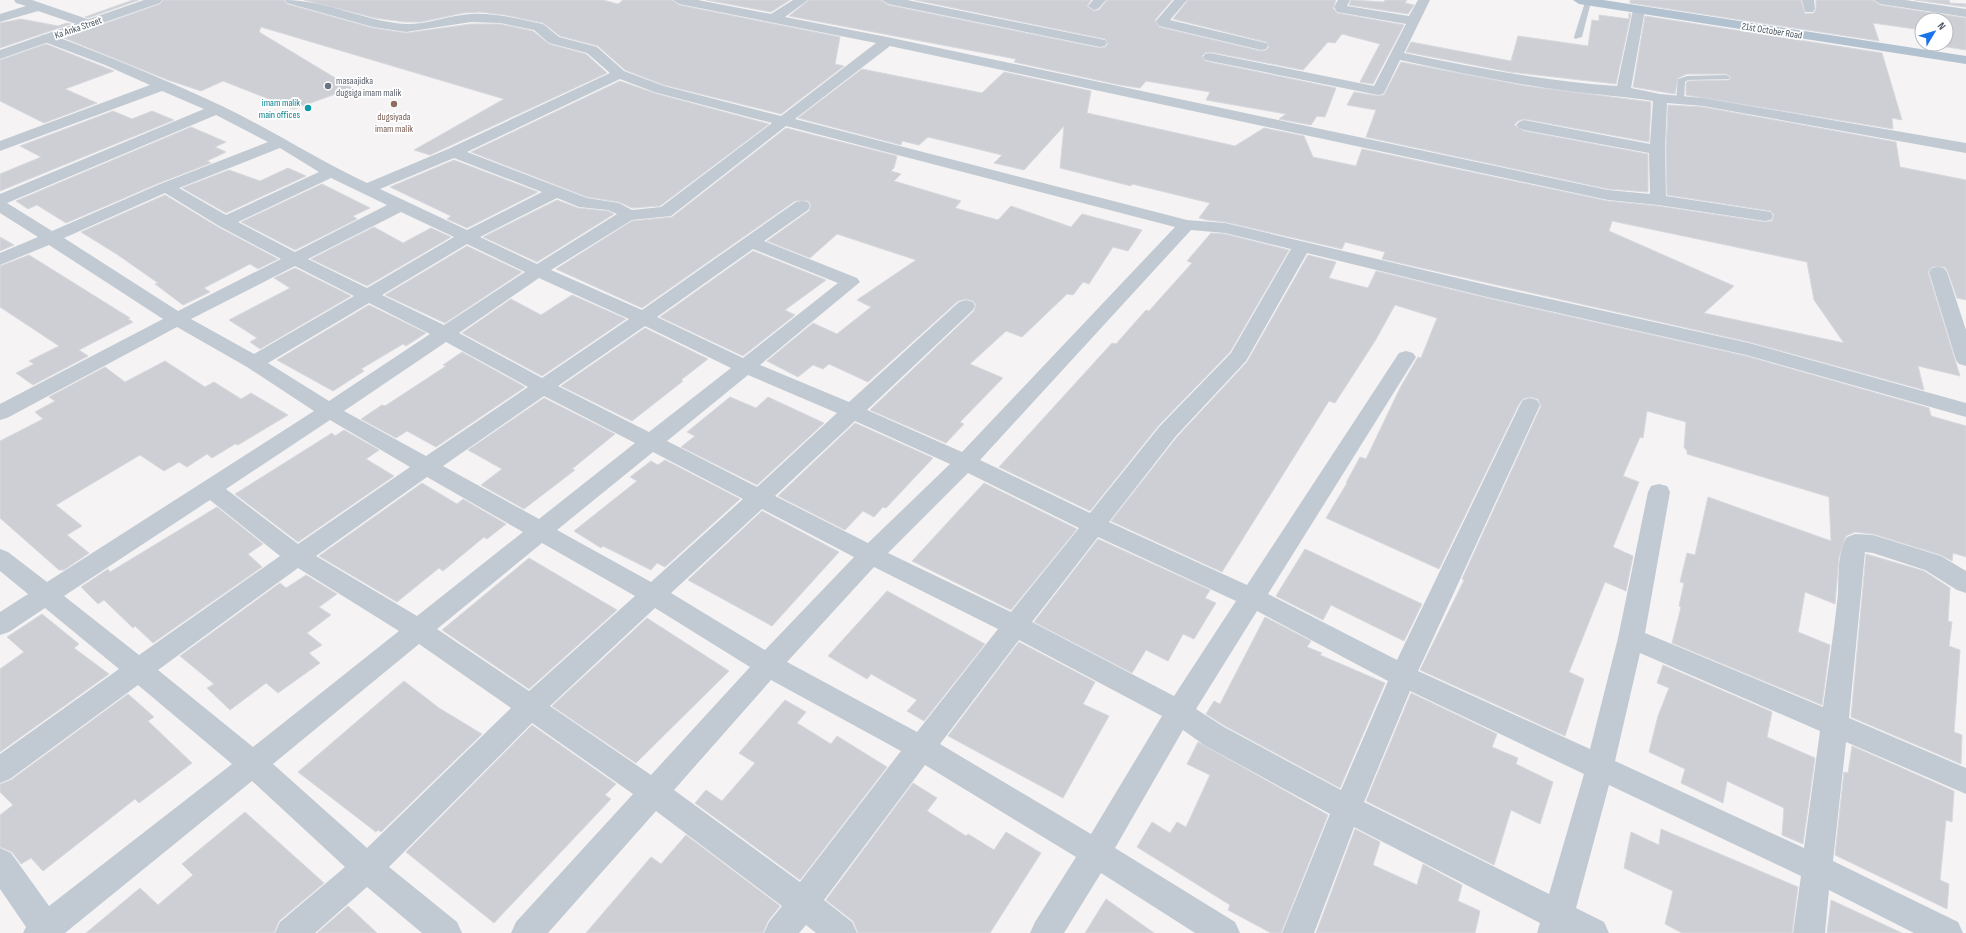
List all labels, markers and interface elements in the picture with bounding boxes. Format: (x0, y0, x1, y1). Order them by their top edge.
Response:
north arrow (1914, 12, 1954, 52)
street label: Ka Anka Street (53, 14, 103, 42)
street label: 21st October Road (1741, 20, 1803, 42)
text: N (1935, 20, 1948, 33)
place label: masaajidka dugsiga imam malik (336, 75, 401, 99)
marker: masaajidka dugsiga imam malik (323, 81, 333, 91)
place label: imam malik main offices (259, 97, 300, 121)
marker: dugsiyada imam malik (389, 99, 399, 109)
marker: imam malik main offices (303, 103, 313, 113)
place label: dugsiyada imam malik (375, 111, 413, 135)

